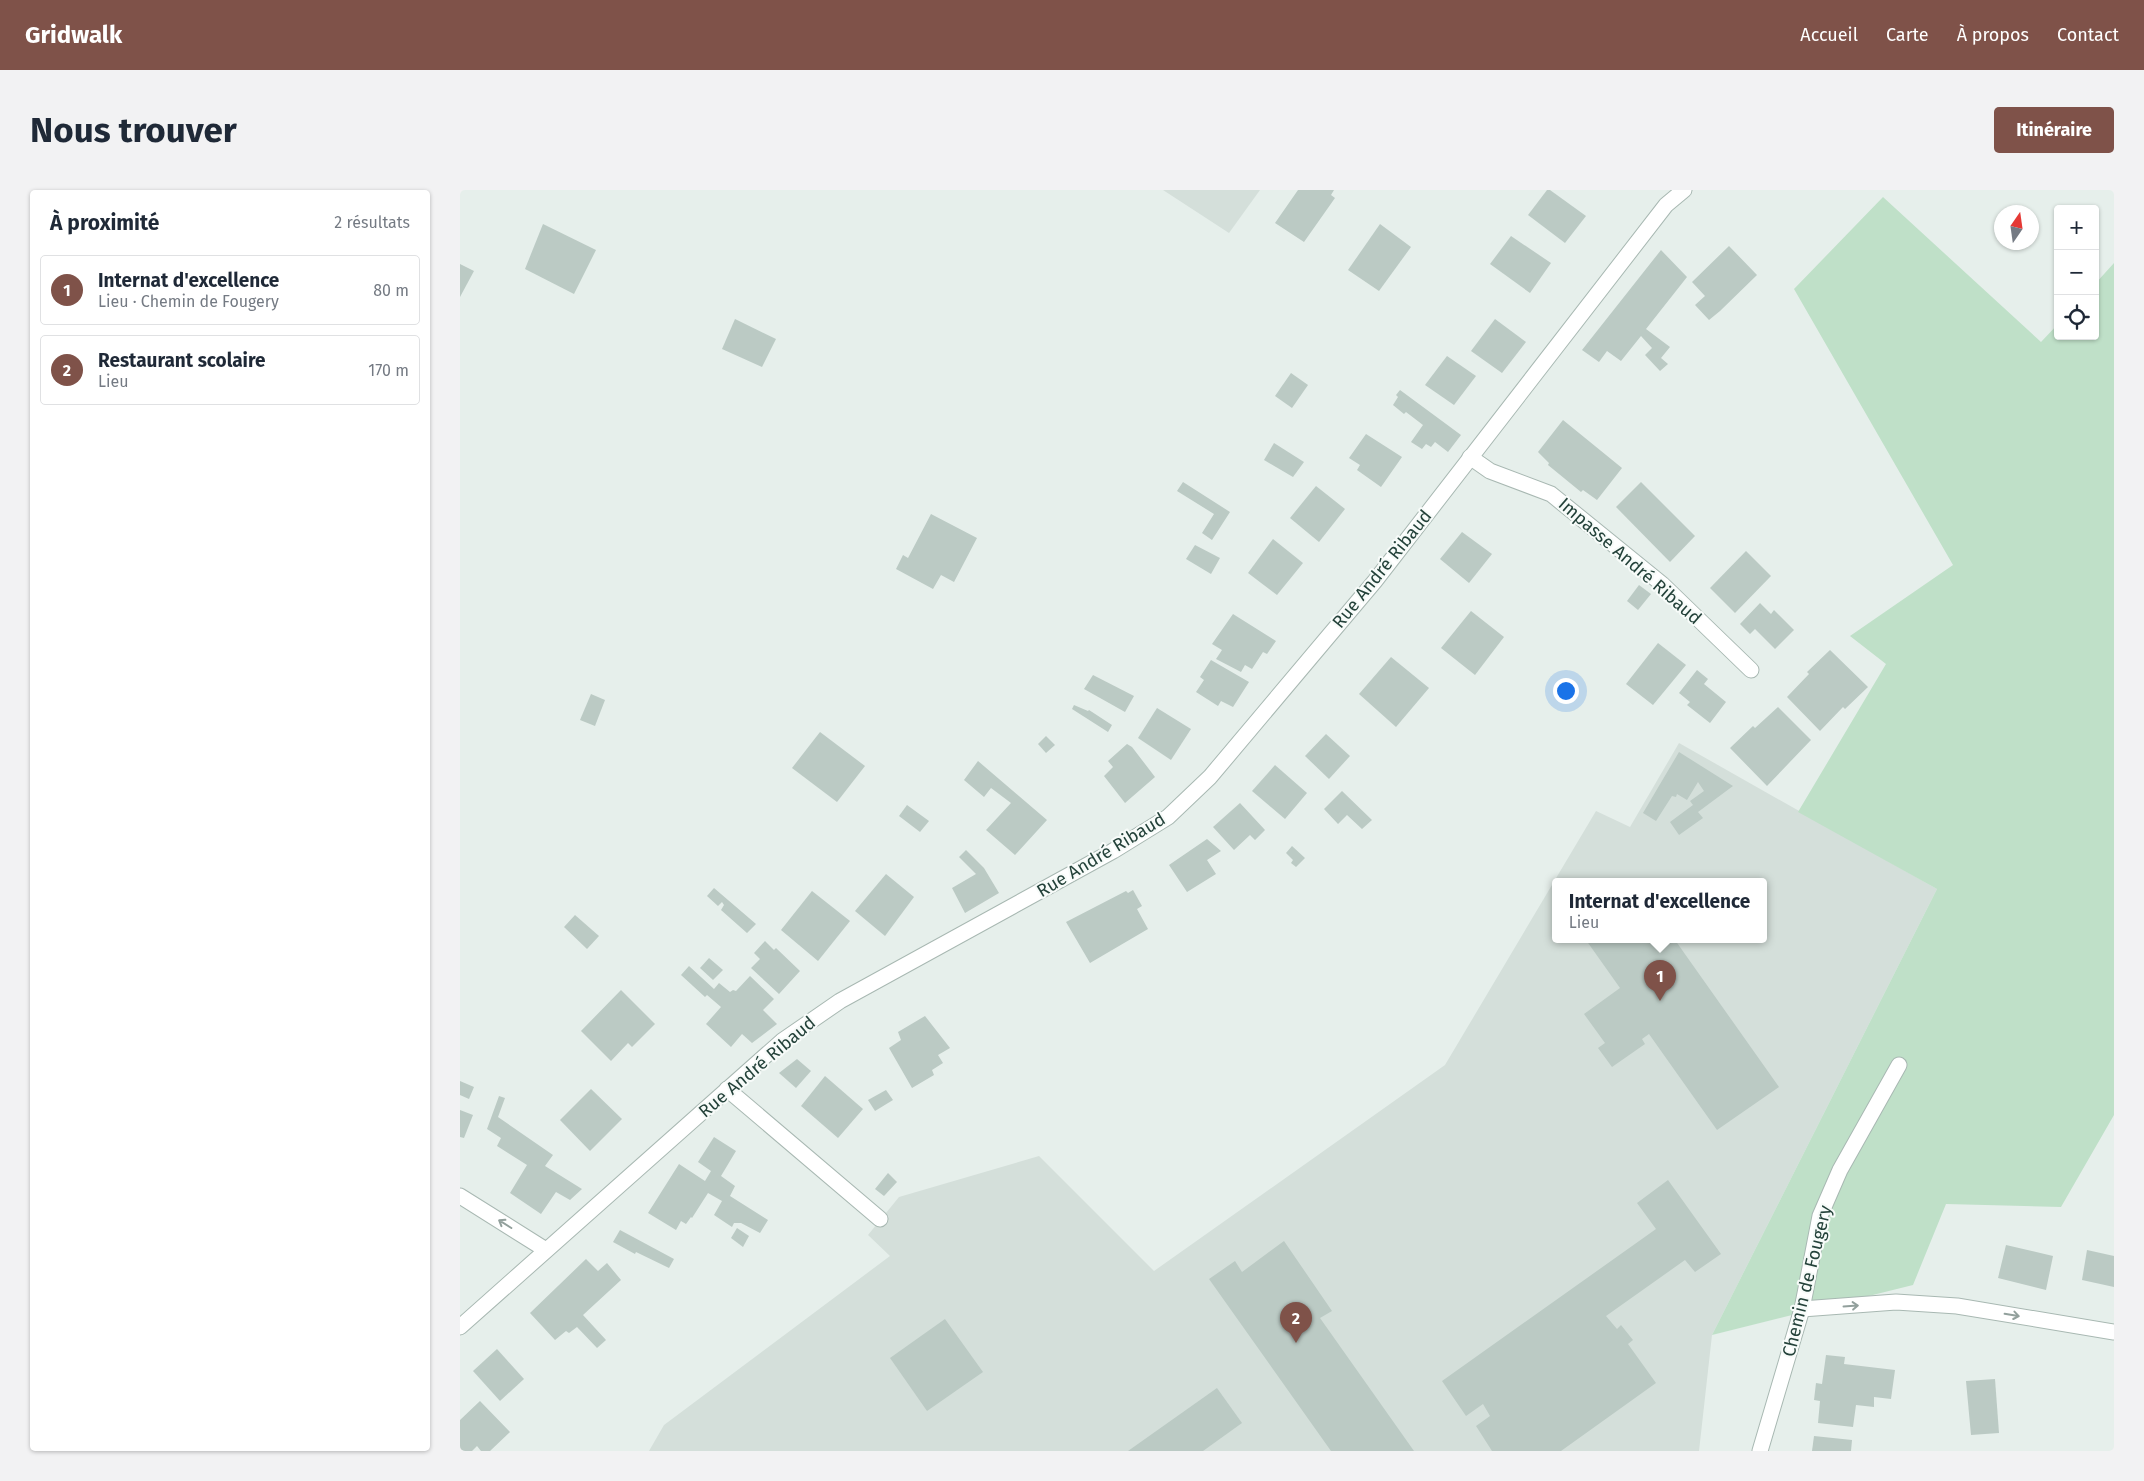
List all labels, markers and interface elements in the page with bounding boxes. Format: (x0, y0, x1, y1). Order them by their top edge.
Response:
text: Gridwalk (25, 21, 122, 49)
text: Accueil (1800, 24, 1858, 46)
text: Carte (1886, 24, 1929, 46)
text: À propos (1957, 24, 2029, 46)
text: Contact (2057, 24, 2119, 46)
button: Itinéraire (1994, 107, 2114, 153)
text: Nous trouver (30, 109, 237, 151)
north arrow (1994, 205, 2039, 250)
map controls (2054, 205, 2099, 340)
button: + (2054, 205, 2099, 250)
text: À proximité (50, 210, 159, 236)
text: 2 résultats (334, 213, 410, 232)
button: − (2054, 250, 2099, 295)
text: Internat d'excellence (98, 269, 279, 292)
text: 1 (63, 281, 71, 300)
text: 80 m (373, 281, 409, 300)
text: Lieu · Chemin de Fougery (98, 292, 279, 311)
button: locate (2054, 295, 2099, 340)
text: Restaurant scolaire (98, 349, 266, 372)
text: 2 (63, 361, 71, 380)
text: 170 m (368, 361, 409, 380)
text: Lieu (98, 372, 129, 391)
street label: Impasse André Ribaud (1554, 493, 1706, 629)
street label: Rue André Ribaud (1327, 505, 1437, 633)
your location (1553, 678, 1579, 704)
street label: Rue André Ribaud (1033, 808, 1169, 902)
popup (1552, 878, 1767, 943)
text: Internat d'excellence (1569, 890, 1750, 913)
text: Lieu (1569, 913, 1599, 932)
pin: 1 (1644, 960, 1676, 1001)
street label: Rue André Ribaud (694, 1012, 820, 1122)
street label: Chemin de Fougery (1778, 1203, 1836, 1359)
one-way arrow (499, 1218, 513, 1228)
one-way arrow (1843, 1301, 1859, 1310)
pin: 2 (1280, 1302, 1312, 1343)
one-way arrow (2004, 1311, 2020, 1321)

